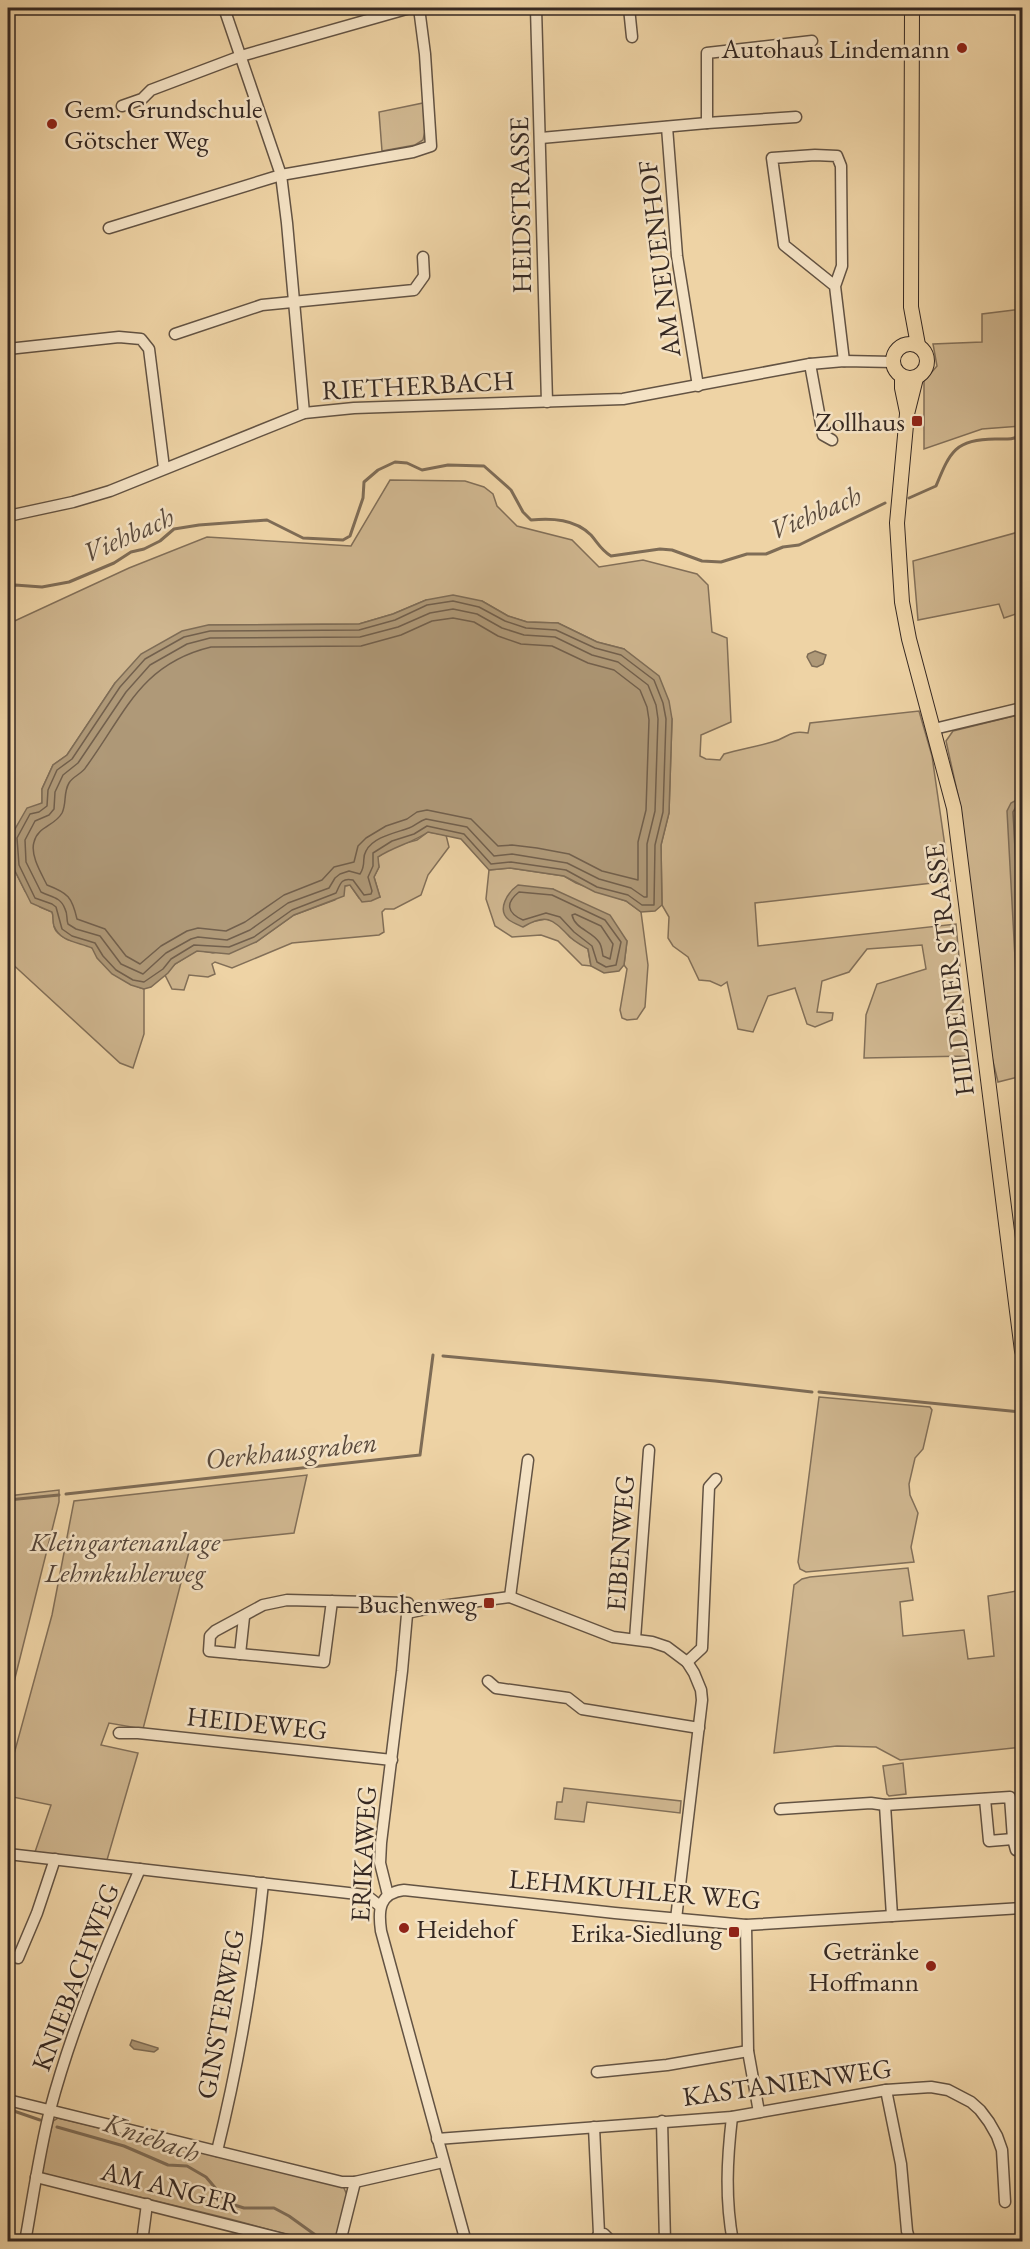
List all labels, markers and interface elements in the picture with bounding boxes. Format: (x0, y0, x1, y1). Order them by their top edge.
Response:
place label: Autohaus Lindemann (720, 31, 950, 66)
marker: Autohaus Lindemann (955, 41, 969, 55)
place label: Gem. Grundschule Götscher Weg (64, 91, 263, 157)
street label: HEIDSTRASSE (501, 116, 539, 294)
marker: Gem. Grundschule Götscher Weg (45, 117, 59, 131)
street label: AM NEUENHOF (630, 159, 689, 360)
street label: RIETHERBACH (321, 362, 515, 408)
place label: Zollhaus (815, 404, 905, 439)
marker: Zollhaus (910, 414, 924, 428)
water label: Viehbach (764, 476, 867, 547)
water label: Viehbach (77, 498, 180, 570)
street label: HILDENER STRASSE (916, 842, 982, 1098)
water label: Oerkhausgraben (203, 1423, 379, 1477)
street label: EIBENWEG (598, 1474, 642, 1612)
park label: Kleingartenanlage Lehmkuhlerweg (29, 1524, 221, 1590)
place label: Buchenweg (358, 1586, 477, 1621)
marker: Buchenweg (482, 1596, 496, 1610)
street label: HEIDEWEG (185, 1698, 329, 1748)
street label: ERIKAWEG (342, 1785, 384, 1923)
street label: LEHMKUHLER WEG (508, 1861, 762, 1917)
street label: KNIEBACHWEG (23, 1878, 127, 2076)
place label: Heidehof (416, 1911, 518, 1946)
place label: Erika-Siedlung (571, 1915, 722, 1950)
marker: Heidehof (397, 1921, 411, 1935)
marker: Erika-Siedlung (727, 1925, 741, 1939)
street label: GINSTERWEG (188, 1926, 252, 2102)
place label: Getränke Hoffmann (808, 1933, 919, 1999)
marker: Getränke Hoffmann (924, 1959, 938, 1973)
street label: KASTANIENWEG (680, 2050, 894, 2114)
water label: Kniebach (98, 2104, 205, 2170)
street label: AM ANGER (97, 2153, 245, 2221)

